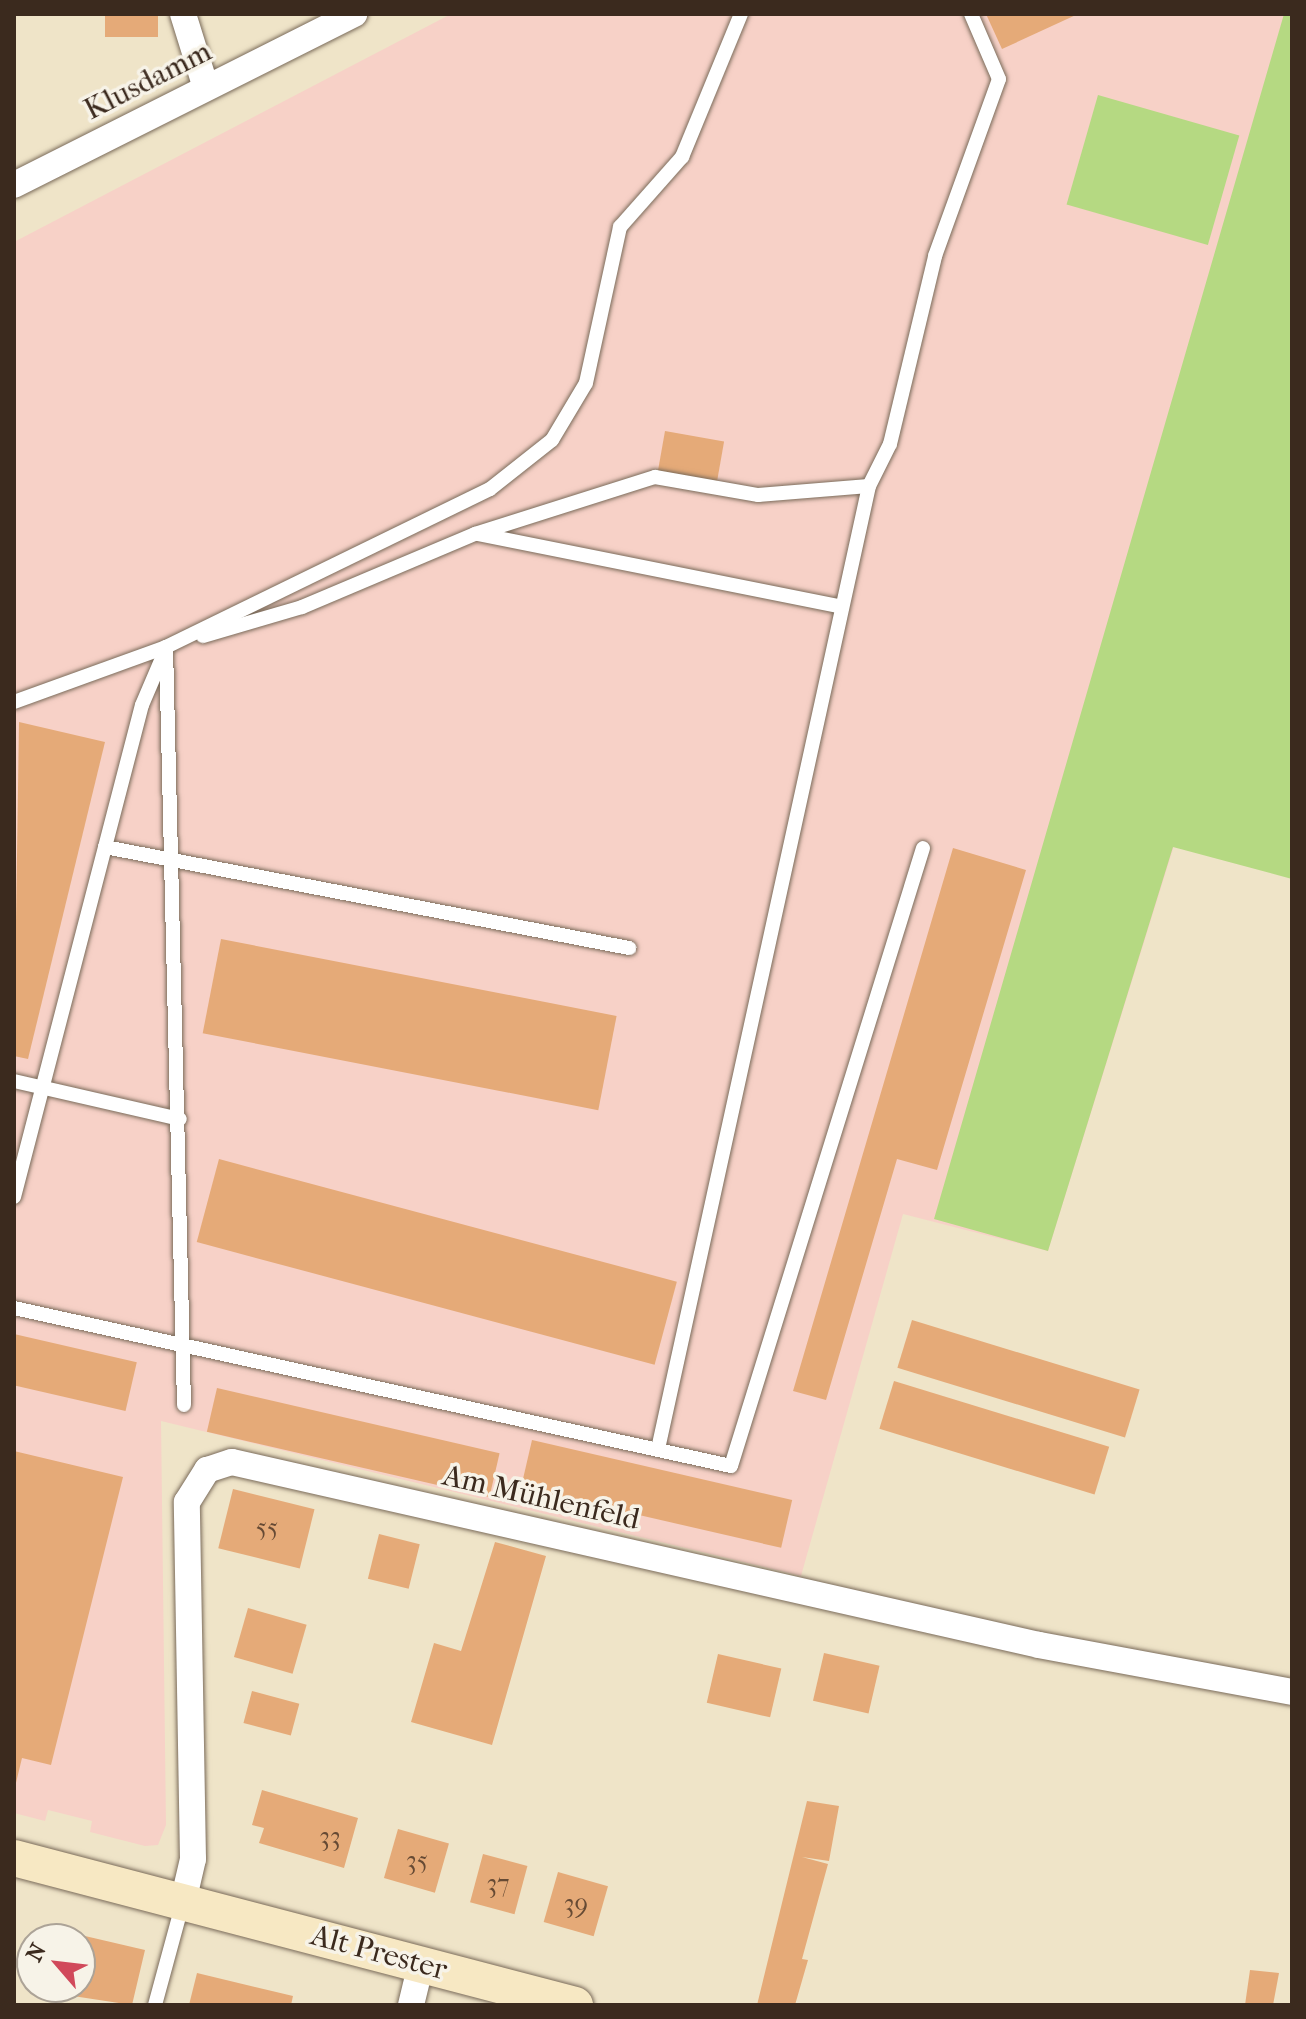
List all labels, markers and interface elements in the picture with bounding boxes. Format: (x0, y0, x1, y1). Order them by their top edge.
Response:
street label: Klusdamm (78, 34, 218, 128)
street label: Am Mühlenfeld (439, 1458, 643, 1538)
house number: 55 (256, 1512, 278, 1544)
house number: 33 (319, 1821, 341, 1853)
house number: 35 (406, 1845, 428, 1877)
house number: 37 (486, 1868, 510, 1900)
house number: 39 (564, 1888, 588, 1920)
street label: Alt Prester (307, 1918, 451, 1988)
north arrow (16, 1923, 96, 2003)
text: N (21, 1939, 52, 1966)

